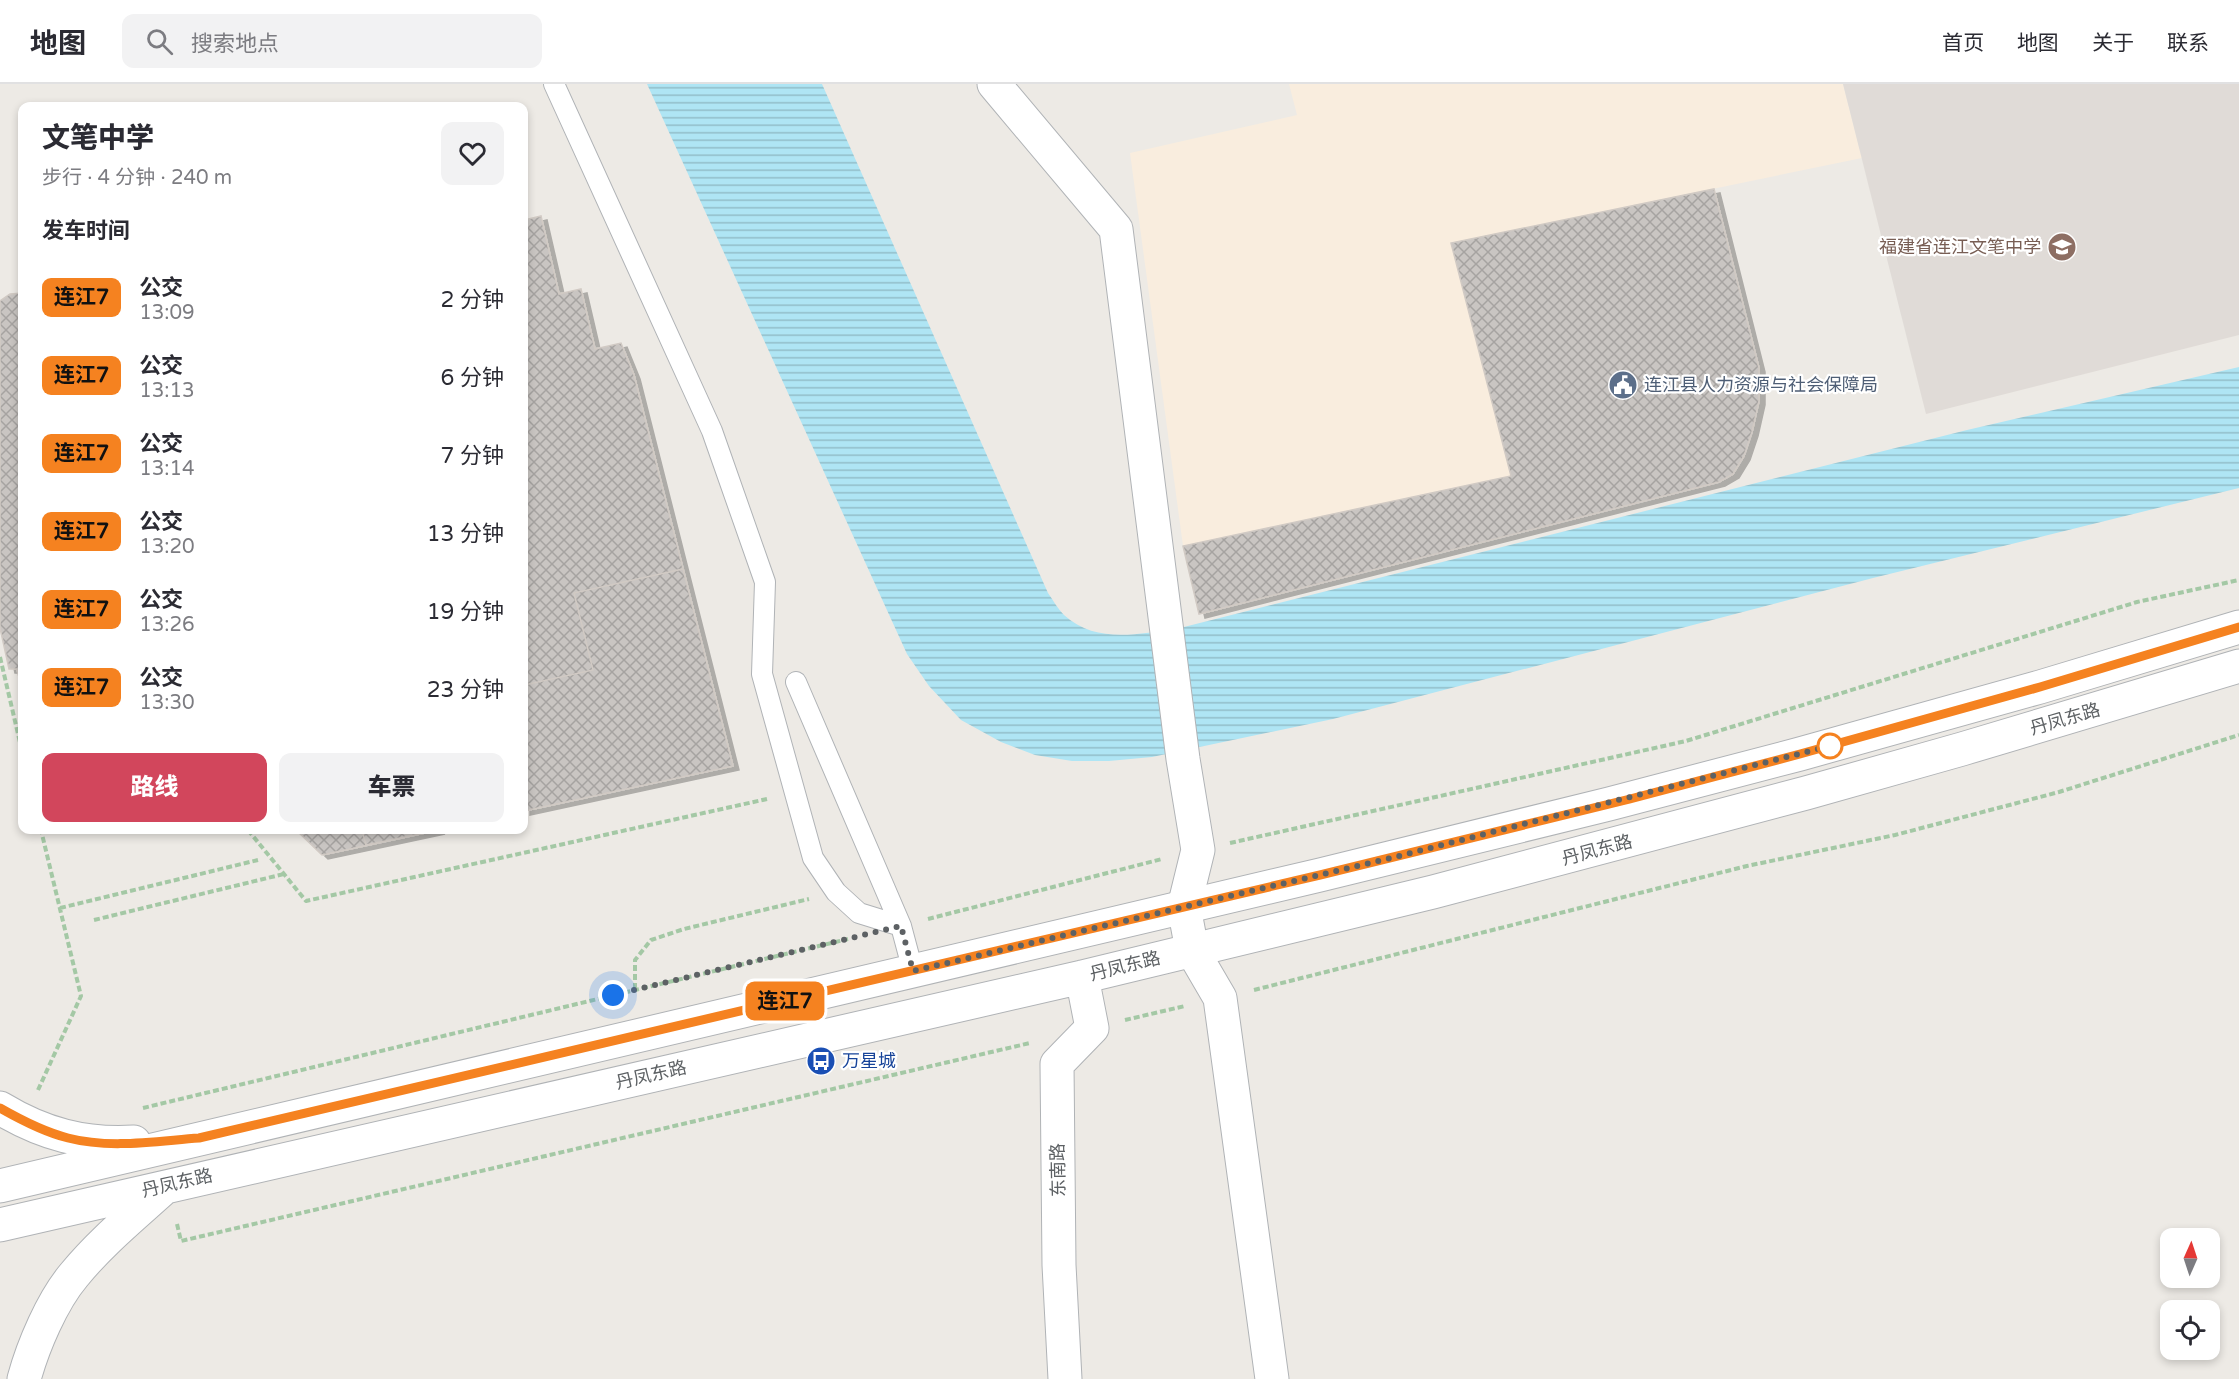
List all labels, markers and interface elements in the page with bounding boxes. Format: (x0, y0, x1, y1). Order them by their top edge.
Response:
search box (122, 14, 542, 68)
icon: search (143, 25, 176, 58)
text: 地图 (30, 27, 86, 61)
text: 搜索地点 (191, 31, 279, 57)
text: 首页 (1942, 31, 1984, 56)
text: 地图 (2017, 31, 2059, 56)
text: 关于 (2092, 31, 2134, 56)
text: 联系 (2167, 31, 2209, 56)
text: 文笔中学 (42, 121, 154, 155)
button: heart (441, 122, 504, 185)
text: 步行 · 4 分钟 · 240 m (42, 166, 232, 190)
text: 发车时间 (42, 218, 130, 244)
school or university icon: 福建省连江文笔中学 (2046, 231, 2078, 263)
place label: 福建省连江文笔中学 (1879, 236, 2041, 258)
text: 公交 (139, 275, 183, 301)
text: 连江7 (54, 285, 109, 310)
text: 2 分钟 (440, 287, 504, 313)
text: 13:09 (139, 301, 195, 325)
text: 公交 (139, 353, 183, 379)
text: 连江7 (54, 363, 109, 388)
text: 6 分钟 (440, 365, 504, 391)
public building icon: 连江县人力资源与社会保障局 (1607, 369, 1639, 401)
place label: 连江县人力资源与社会保障局 (1644, 374, 1878, 396)
text: 13:13 (139, 379, 195, 403)
text: 公交 (139, 431, 183, 457)
text: 连江7 (54, 441, 109, 466)
text: 7 分钟 (440, 443, 504, 469)
text: 13:14 (139, 457, 195, 481)
text: 公交 (139, 509, 183, 535)
text: 连江7 (54, 519, 109, 544)
text: 13 分钟 (427, 521, 504, 547)
text: 13:20 (139, 535, 195, 559)
text: 公交 (139, 587, 183, 613)
text: 连江7 (54, 597, 109, 622)
text: 19 分钟 (427, 599, 504, 625)
text: 13:26 (139, 613, 195, 637)
text: 公交 (139, 665, 183, 691)
text: 连江7 (54, 675, 109, 700)
text: 23 分钟 (427, 677, 504, 703)
text: 13:30 (139, 691, 195, 715)
street label: 丹凤东路 (2027, 699, 2103, 739)
unlabelled marker (1817, 733, 1843, 759)
button: 路线 (42, 753, 267, 822)
button: 车票 (279, 753, 504, 822)
street label: 丹凤东路 (1559, 830, 1635, 870)
street label: 丹凤东路 (1087, 947, 1163, 985)
your location (598, 980, 628, 1010)
line badge: 连江7 (750, 982, 820, 1020)
text: 连江7 (757, 989, 813, 1014)
bus stop icon: 万星城 (805, 1045, 837, 1077)
place label: 万星城 (842, 1050, 896, 1072)
street label: 丹凤东路 (613, 1056, 689, 1094)
street label: 东南路 (1047, 1143, 1069, 1197)
street label: 丹凤东路 (139, 1164, 215, 1202)
north arrow (2160, 1228, 2220, 1288)
map controls (2160, 1228, 2220, 1360)
button: locate (2160, 1300, 2220, 1360)

